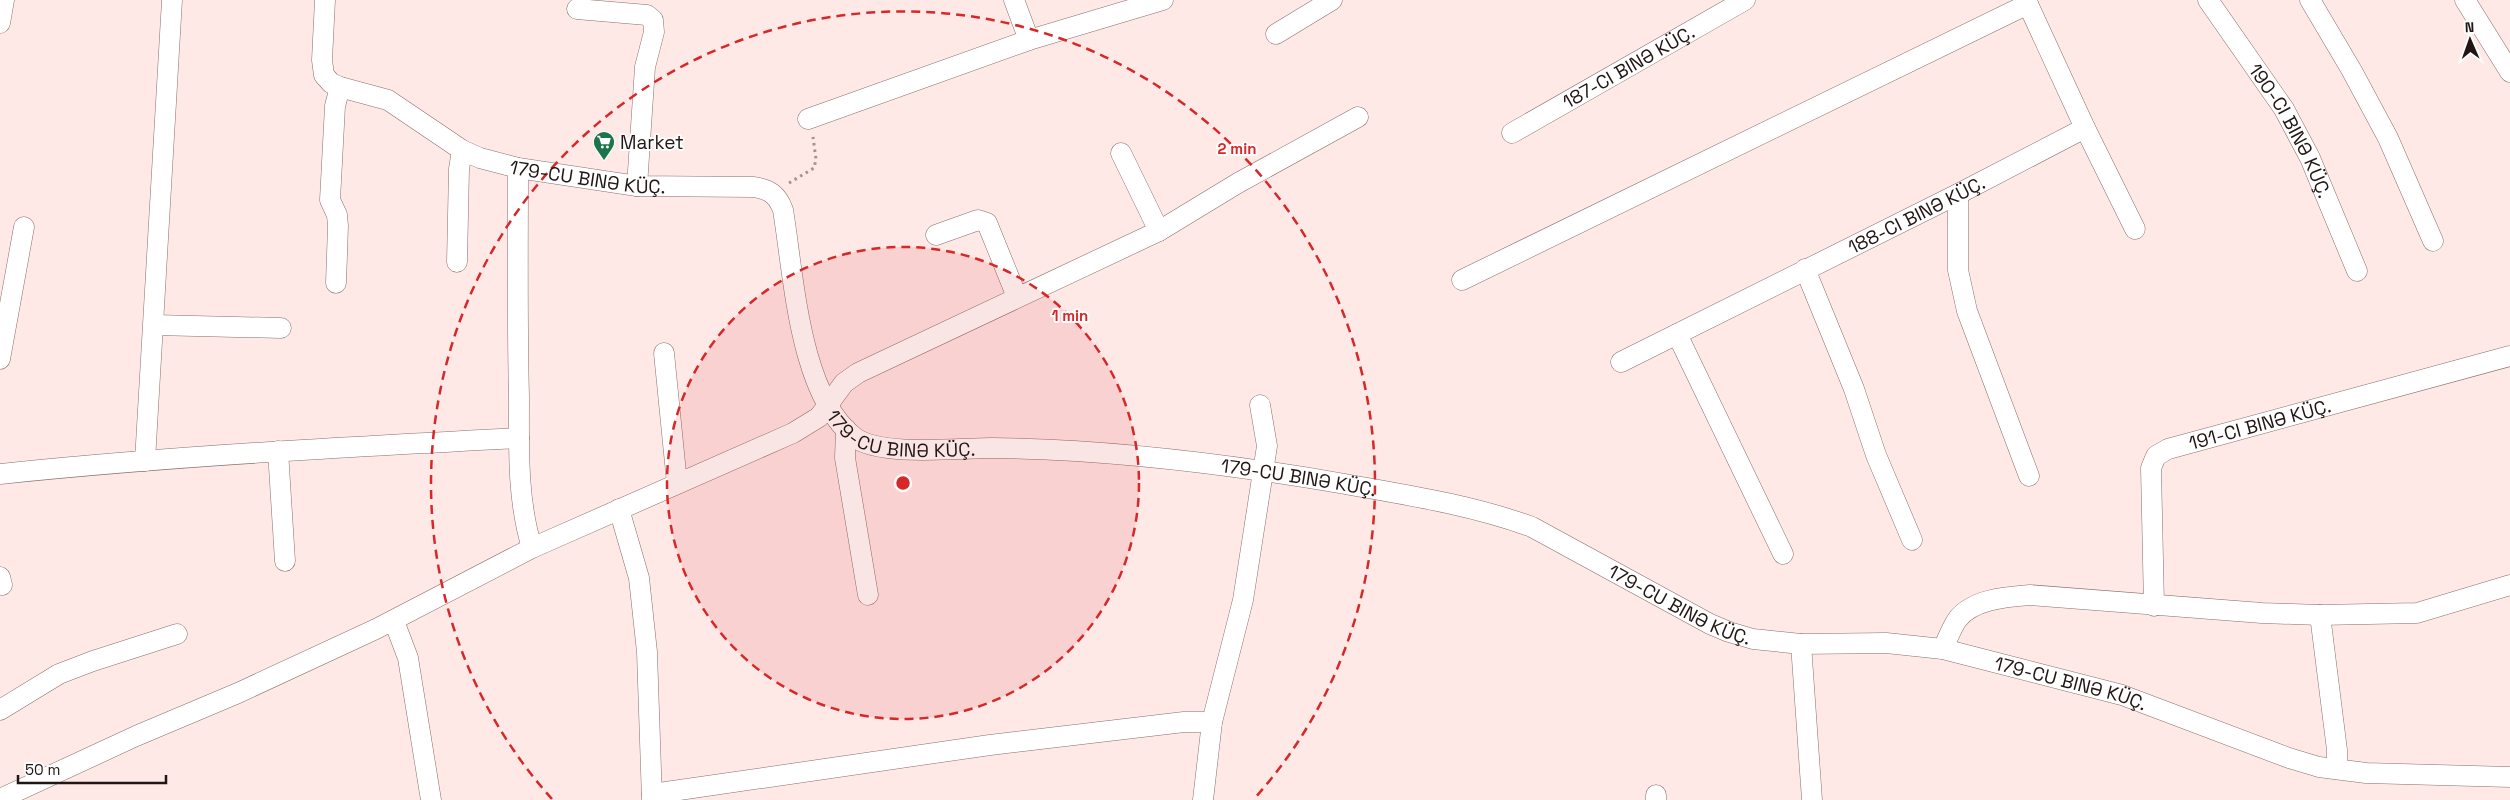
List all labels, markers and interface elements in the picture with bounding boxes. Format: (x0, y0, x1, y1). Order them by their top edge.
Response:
north arrow (2445, 15, 2495, 65)
text: N (2465, 18, 2475, 36)
street label: 187-CI BINƏ KÜÇ. (1558, 19, 1699, 114)
street label: 190-CI BINƏ KÜÇ. (2243, 58, 2338, 201)
supermarket icon: Market (592, 130, 616, 161)
place label: Market (620, 130, 684, 155)
text: 2 min (1218, 139, 1256, 158)
street label: 179-CU BINƏ KÜÇ. (507, 154, 666, 199)
street label: 188-CI BINƏ KÜÇ. (1843, 170, 1989, 259)
text: 1 min (1052, 306, 1088, 325)
street label: 191-CI BINƏ KÜÇ. (2186, 393, 2334, 455)
street label: 179-CU BINƏ KÜÇ. (821, 405, 976, 463)
street label: 179-CU BINƏ KÜÇ. (1220, 453, 1378, 502)
centre of rings (894, 474, 912, 492)
street label: 179-CU BINƏ KÜÇ. (1604, 558, 1754, 650)
street label: 179-CU BINƏ KÜÇ. (1992, 650, 2151, 716)
scale bar (18, 752, 165, 784)
text: 50 m (25, 760, 60, 779)

